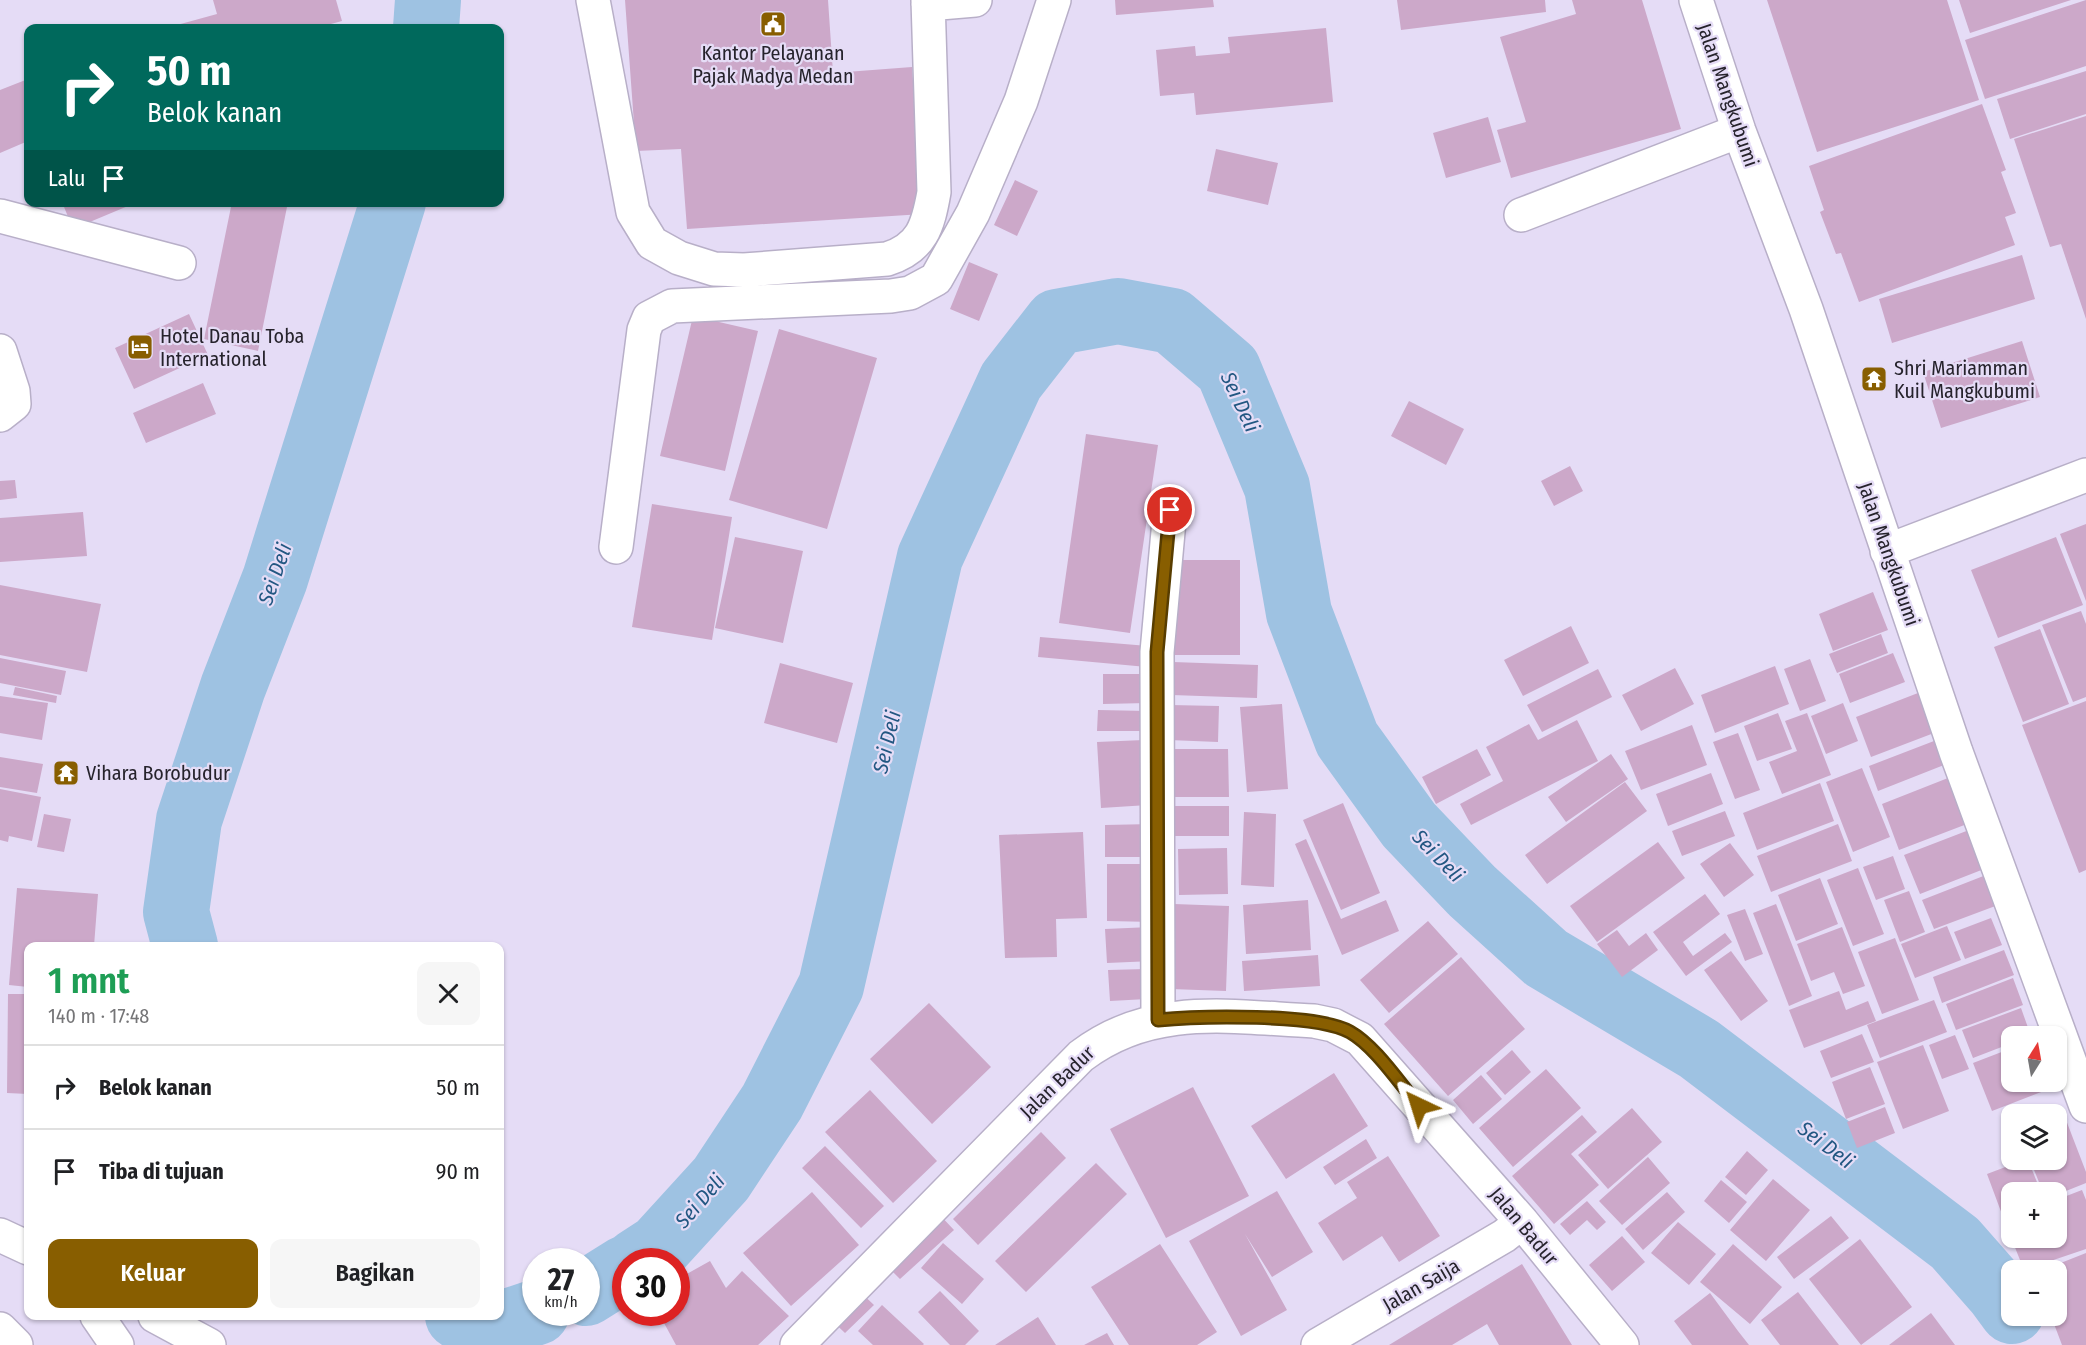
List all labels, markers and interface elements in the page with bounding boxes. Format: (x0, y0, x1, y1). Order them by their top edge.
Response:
public building icon: Kantor Pelayanan Pajak Madya Medan (758, 9, 788, 39)
street label: Jalan Mangkubumi (1692, 20, 1764, 170)
place label: Kantor Pelayanan Pajak Madya Medan (693, 41, 853, 88)
text: 50 m (147, 46, 231, 96)
icon: right (48, 48, 126, 126)
text: Belok kanan (147, 97, 282, 129)
icon: arrive (97, 162, 130, 195)
text: Lalu (48, 165, 85, 192)
place label: Hotel Danau Toba International (160, 324, 304, 371)
hotel icon: Hotel Danau Toba International (125, 332, 155, 362)
place label: Shri Mariamman Kuil Mangkubumi (1894, 356, 2035, 403)
temple icon: Shri Mariamman Kuil Mangkubumi (1859, 364, 1889, 394)
water label: Sei Deli (1214, 367, 1265, 437)
street label: Jalan Mangkubumi (1853, 479, 1925, 629)
pin (1144, 484, 1195, 535)
icon: arrive (1153, 493, 1186, 526)
water label: Sei Deli (252, 539, 298, 609)
water label: Sei Deli (867, 708, 907, 777)
temple icon: Vihara Borobudur (51, 758, 81, 788)
place label: Vihara Borobudur (86, 761, 230, 785)
water label: Sei Deli (1406, 823, 1470, 888)
text: 1 mnt (48, 959, 130, 1003)
button: close (417, 962, 480, 1025)
text: 140 m · 17:48 (48, 1004, 149, 1028)
north arrow (2001, 1026, 2067, 1092)
map controls (2001, 1026, 2067, 1326)
street label: Jalan Badur (1015, 1041, 1099, 1123)
icon: right (48, 1071, 81, 1104)
text: Belok kanan (99, 1074, 212, 1101)
text: 50 m (436, 1074, 480, 1101)
position arrow (1387, 1074, 1451, 1138)
button: layers (2001, 1104, 2067, 1170)
water label: Sei Deli (1792, 1115, 1860, 1175)
icon: arrive (48, 1155, 81, 1188)
text: Tiba di tujuan (99, 1158, 224, 1185)
text: 90 m (436, 1158, 480, 1185)
water label: Sei Deli (669, 1168, 731, 1234)
street label: Jalan Badur (1485, 1182, 1563, 1270)
button: + (2001, 1182, 2067, 1248)
button: Keluar (48, 1239, 258, 1308)
button: Bagikan (270, 1239, 480, 1308)
speed limit sign: 30 (612, 1248, 690, 1326)
street label: Jalan Saija (1378, 1253, 1464, 1317)
button: − (2001, 1260, 2067, 1326)
text: 27 (548, 1262, 574, 1298)
text: km/h (544, 1293, 578, 1311)

